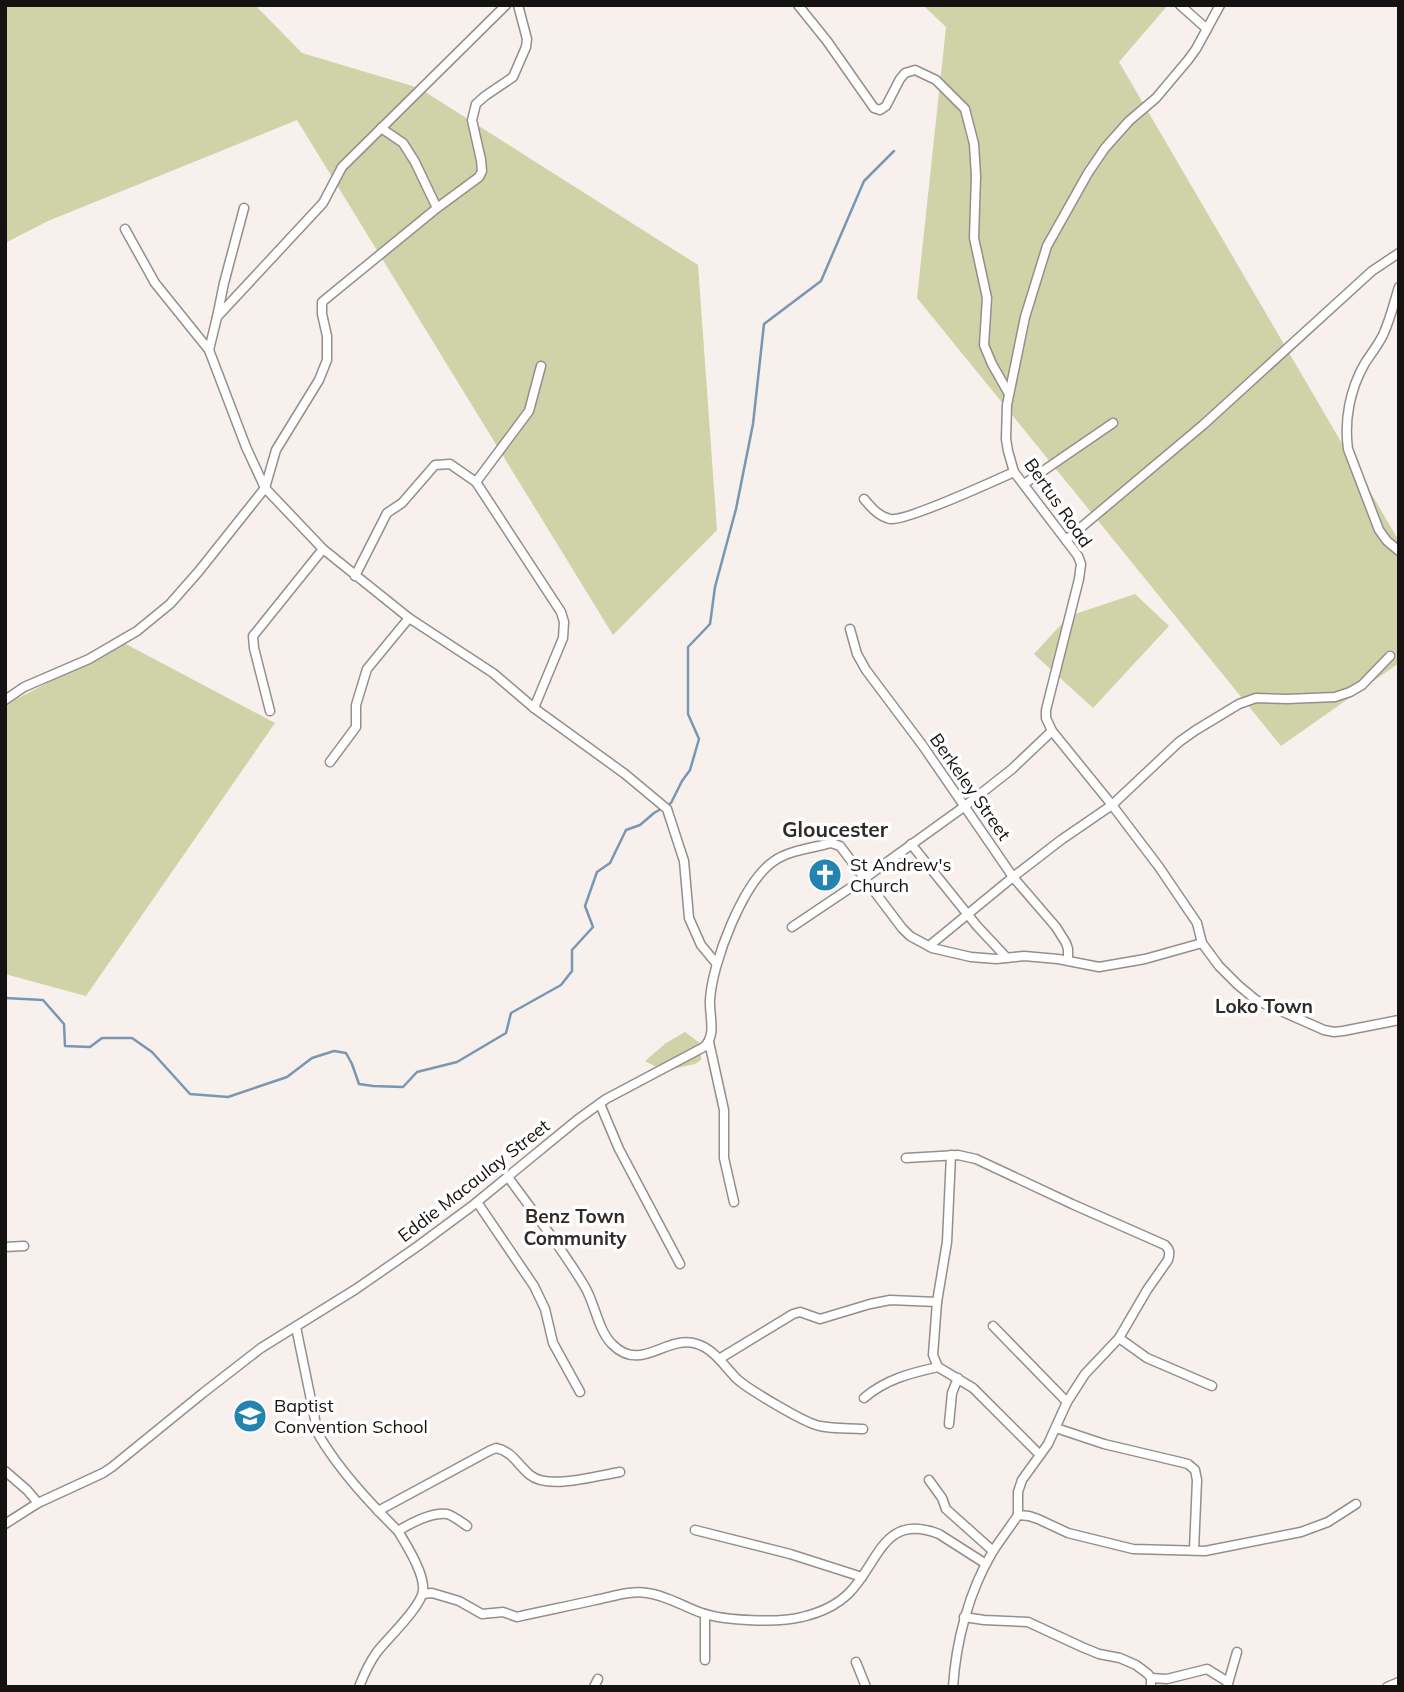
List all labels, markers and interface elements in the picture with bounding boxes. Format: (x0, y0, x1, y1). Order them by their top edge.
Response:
street label: Bertus Road (1019, 454, 1098, 552)
street label: Berkeley Street (925, 729, 1016, 845)
district label: Gloucester (782, 816, 889, 842)
place label: St Andrew's Church (850, 853, 951, 897)
church icon: St Andrew's Church (806, 856, 844, 894)
district label: Loko Town (1215, 994, 1313, 1018)
street label: Eddie Macaulay Street (393, 1114, 554, 1247)
district label: Benz Town Community (523, 1204, 627, 1250)
place label: Baptist Convention School (274, 1394, 428, 1438)
school or university icon: Baptist Convention School (231, 1397, 269, 1435)

